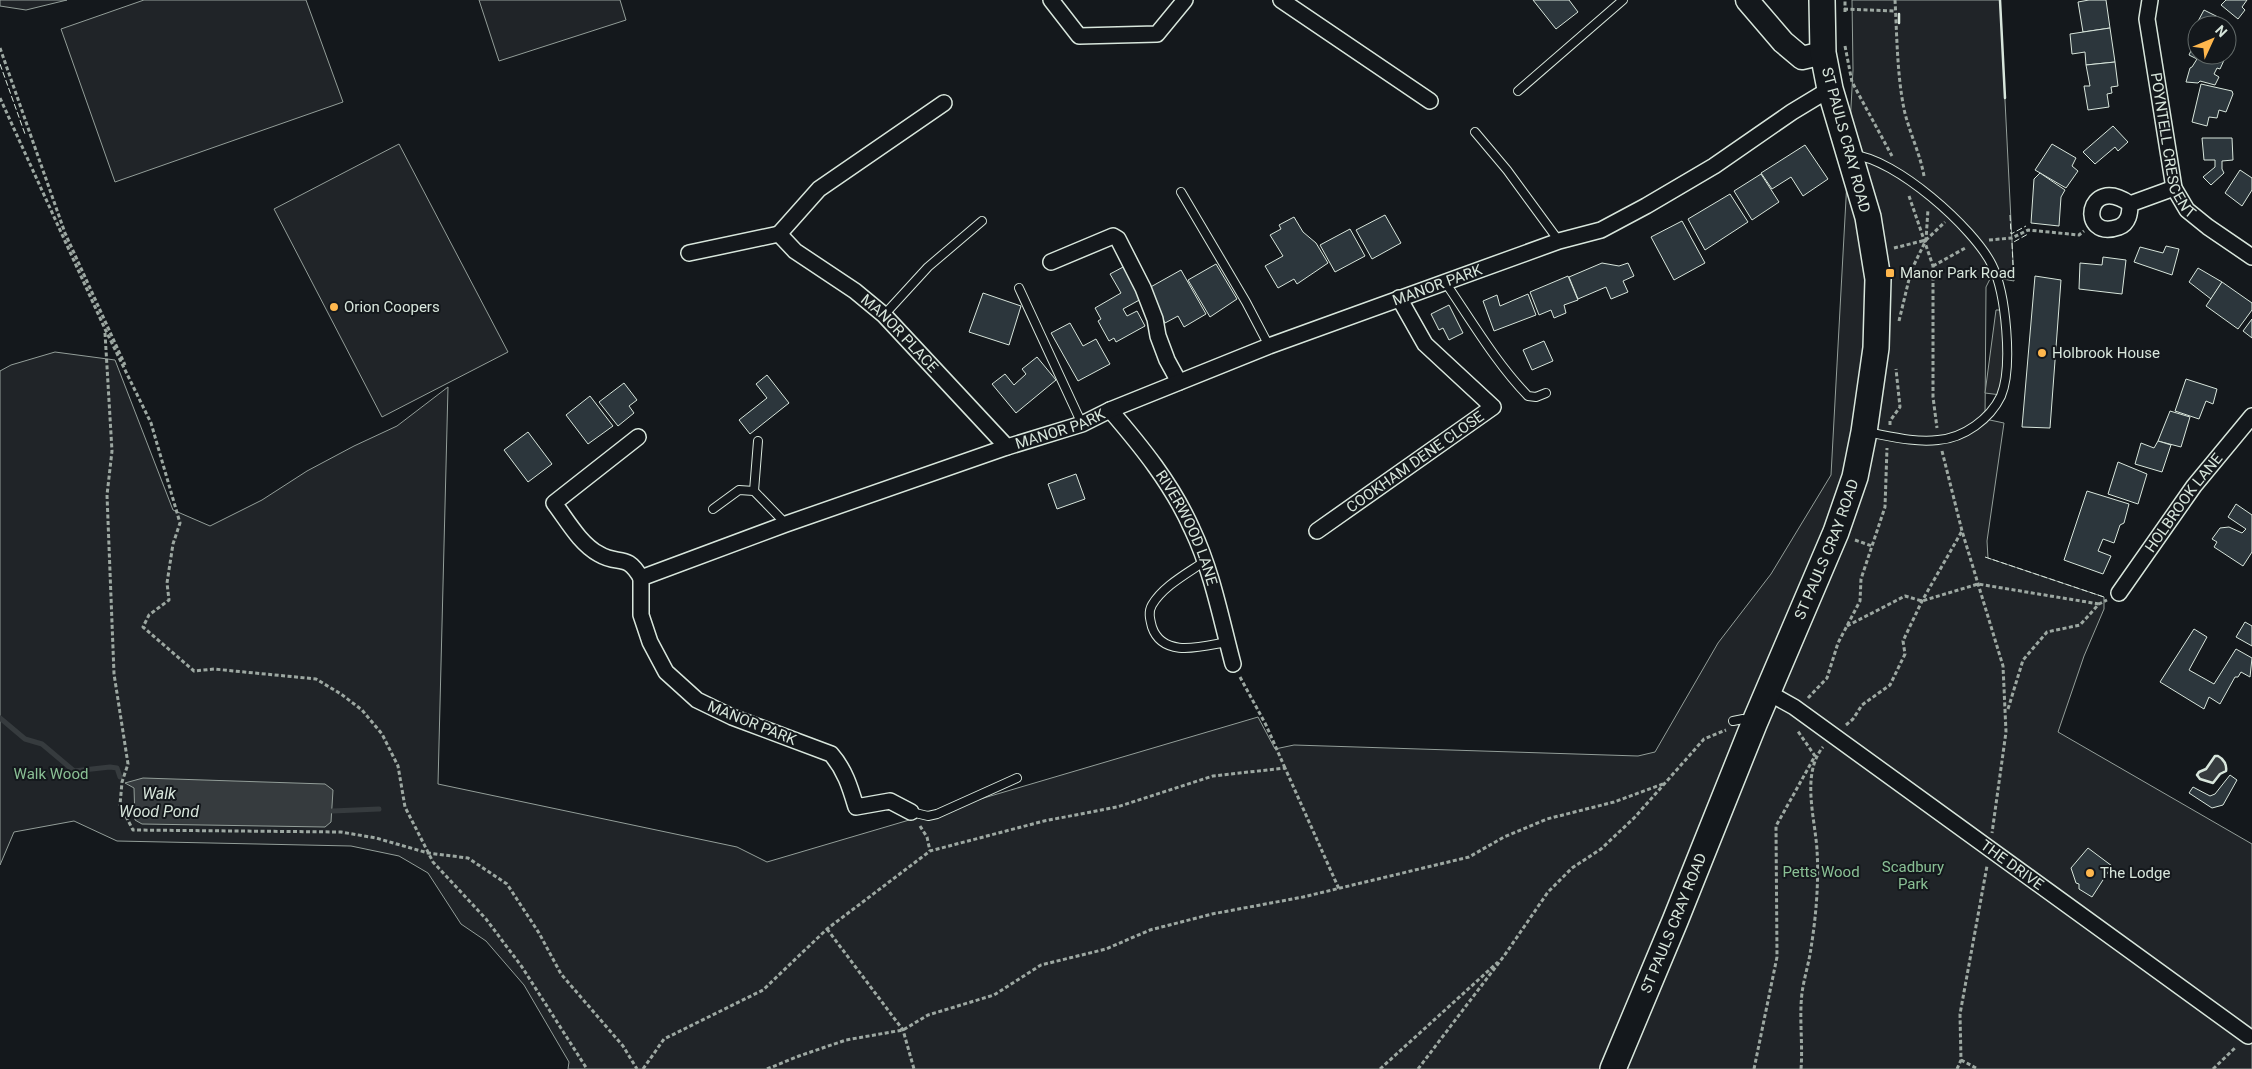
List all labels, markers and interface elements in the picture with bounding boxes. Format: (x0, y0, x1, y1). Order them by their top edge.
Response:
north arrow (2187, 15, 2237, 65)
text: N (2212, 22, 2231, 40)
street label: ST PAULS CRAY ROAD (1818, 65, 1874, 215)
street label: POYNTELL CRESCENT (2147, 71, 2199, 222)
street label: MANOR PARK (1390, 260, 1485, 310)
place label: Manor Park Road (1900, 264, 2015, 282)
marker: Manor Park Road (1884, 267, 1896, 279)
street label: MANOR PLACE (857, 291, 942, 377)
place label: Orion Coopers (344, 298, 440, 316)
marker: Orion Coopers (328, 301, 340, 313)
place label: Holbrook House (2052, 344, 2160, 362)
marker: Holbrook House (2036, 347, 2048, 359)
street label: MANOR PARK (1013, 405, 1109, 453)
street label: COOKHAM DENE CLOSE (1343, 407, 1488, 516)
street label: HOLBROOK LANE (2141, 449, 2227, 556)
street label: RIVERWOOD LANE (1152, 467, 1221, 588)
street label: ST PAULS CRAY ROAD (1791, 477, 1863, 622)
street label: MANOR PARK (705, 697, 799, 749)
park label: Walk Wood (14, 765, 88, 783)
water label: Walk Wood Pond (119, 784, 199, 821)
street label: THE DRIVE (1977, 836, 2047, 894)
street label: ST PAULS CRAY ROAD (1637, 850, 1710, 996)
park label: Scadbury Park (1882, 858, 1944, 893)
park label: Petts Wood (1782, 863, 1860, 881)
place label: The Lodge (2100, 864, 2170, 882)
marker: The Lodge (2084, 867, 2096, 879)

